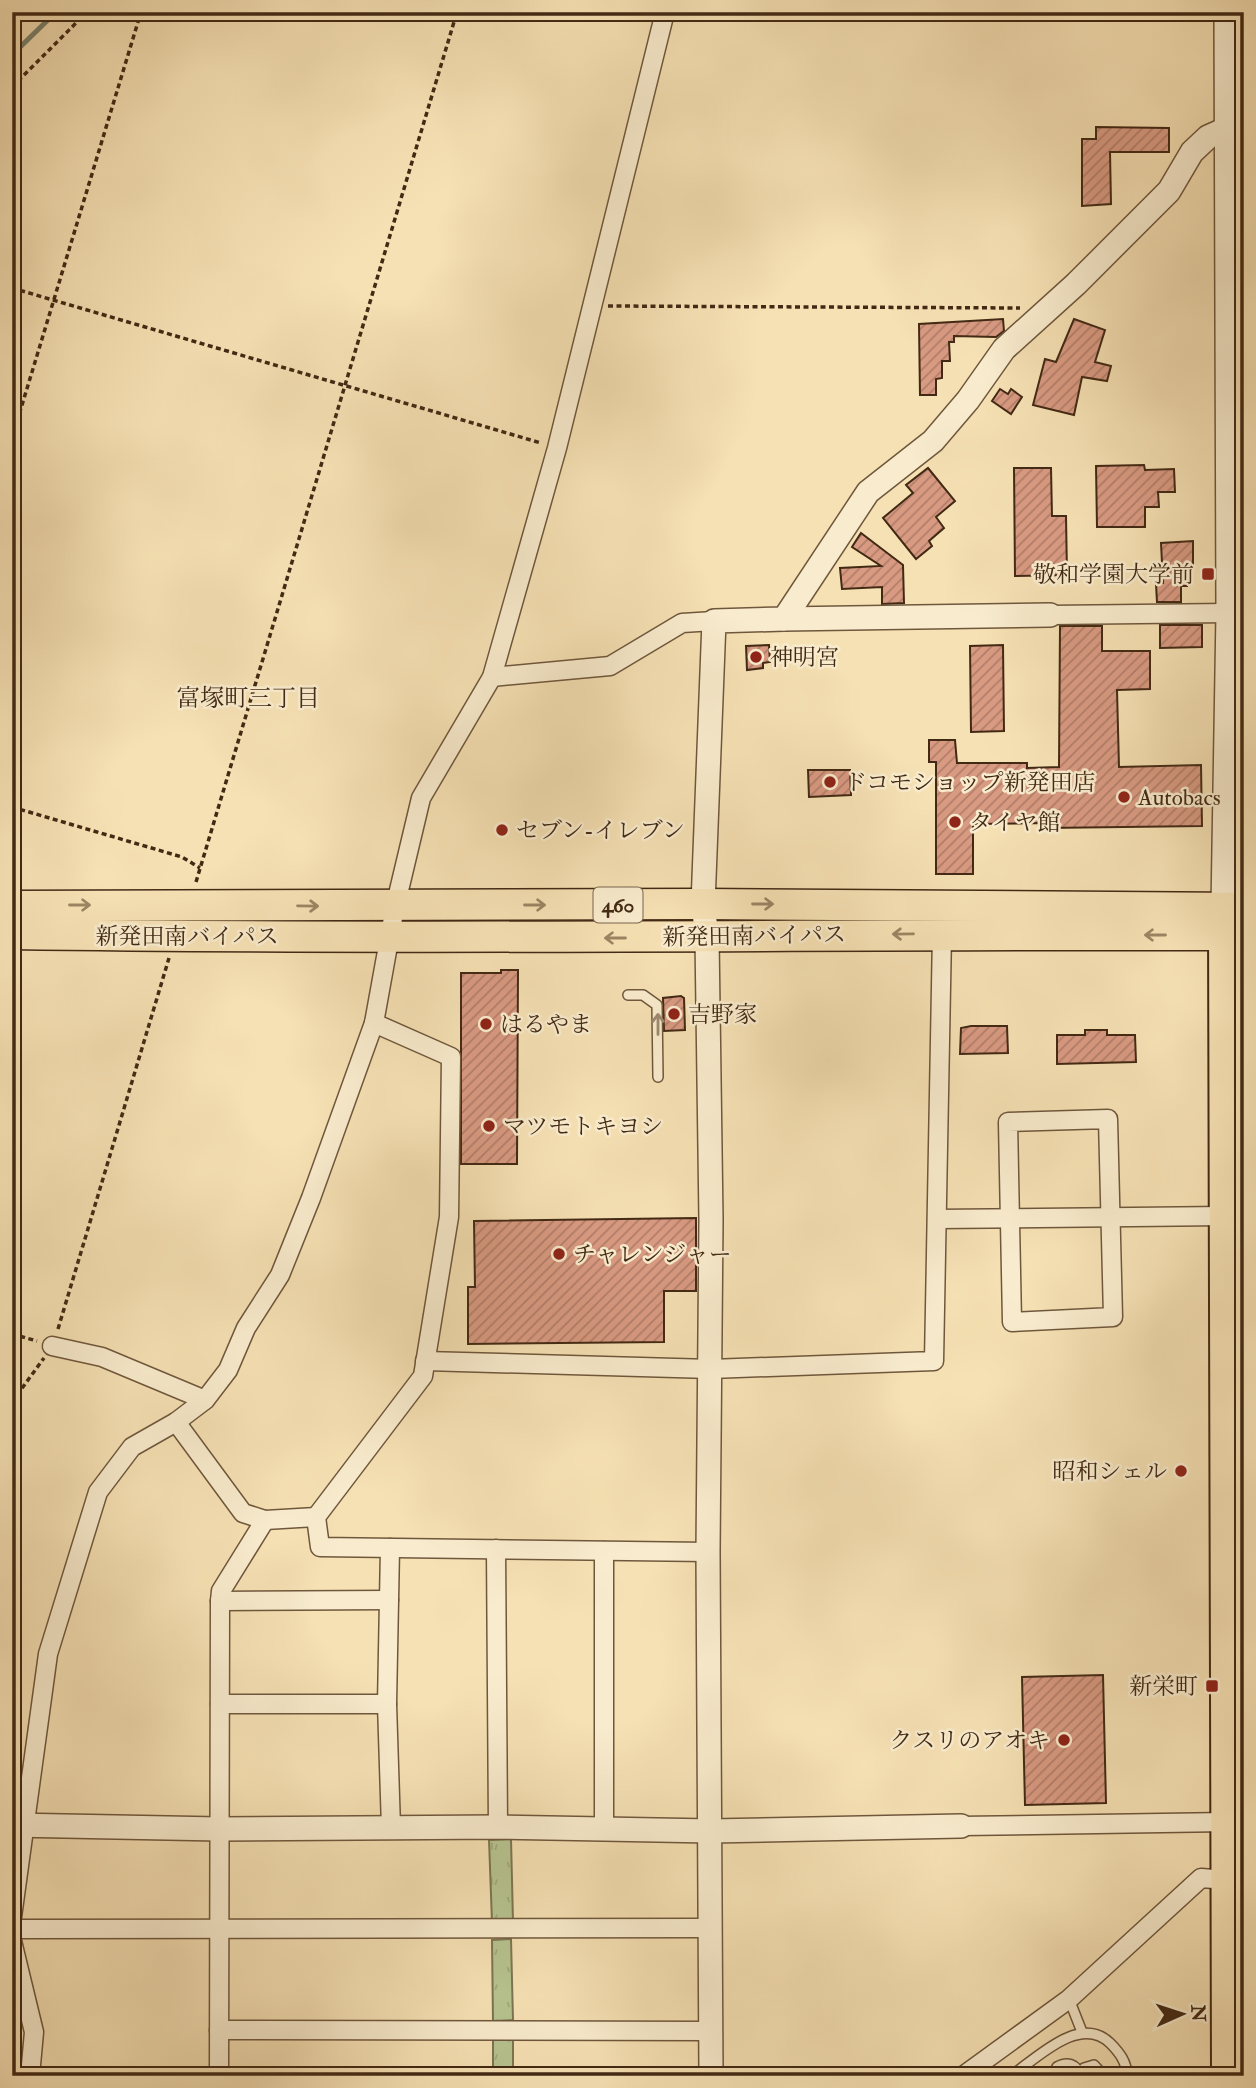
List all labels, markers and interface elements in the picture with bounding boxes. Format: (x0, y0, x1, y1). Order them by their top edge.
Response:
place label: 敬和学園大学前 (1033, 560, 1194, 589)
marker: 敬和学園大学前 (1200, 566, 1216, 582)
place label: 神明宮 (770, 643, 839, 672)
marker: 神明宮 (748, 649, 764, 665)
district label: 富塚町三丁目 (176, 683, 320, 714)
place label: ドコモショップ新発田店 (844, 768, 1096, 797)
marker: ドコモショップ新発田店 (822, 774, 838, 790)
place label: Autobacs (1137, 783, 1221, 812)
marker: Autobacs (1116, 789, 1132, 805)
place label: タイヤ館 (969, 808, 1061, 837)
marker: タイヤ館 (947, 814, 963, 830)
place label: セブン-イレブン (516, 816, 685, 845)
marker: セブン-イレブン (494, 822, 510, 838)
road number: 460 (594, 888, 642, 922)
one-way arrow (751, 898, 774, 911)
one-way arrow (69, 899, 92, 912)
one-way arrow (296, 899, 319, 913)
one-way arrow (524, 899, 547, 912)
street label: 新発田南バイパス (662, 920, 846, 952)
street label: 新発田南バイパス (95, 922, 279, 951)
one-way arrow (892, 927, 915, 941)
one-way arrow (1144, 928, 1167, 942)
one-way arrow (603, 931, 626, 945)
place label: 吉野家 (688, 1000, 757, 1029)
marker: 吉野家 (666, 1006, 682, 1022)
place label: はるやま (500, 1010, 592, 1039)
one-way arrow (651, 1013, 664, 1036)
marker: はるやま (478, 1016, 494, 1032)
place label: マツモトキヨシ (503, 1112, 663, 1141)
marker: マツモトキヨシ (481, 1118, 497, 1134)
place label: チャレンジャー (573, 1240, 732, 1269)
marker: チャレンジャー (551, 1246, 567, 1262)
place label: 昭和シェル (1052, 1457, 1167, 1486)
marker: 昭和シェル (1173, 1463, 1189, 1479)
place label: 新栄町 (1129, 1672, 1198, 1701)
marker: 新栄町 (1204, 1678, 1220, 1694)
place label: クスリのアオキ (889, 1726, 1050, 1755)
marker: クスリのアオキ (1056, 1732, 1072, 1748)
north arrow (1148, 1980, 1218, 2050)
text: N (1185, 2003, 1210, 2023)

